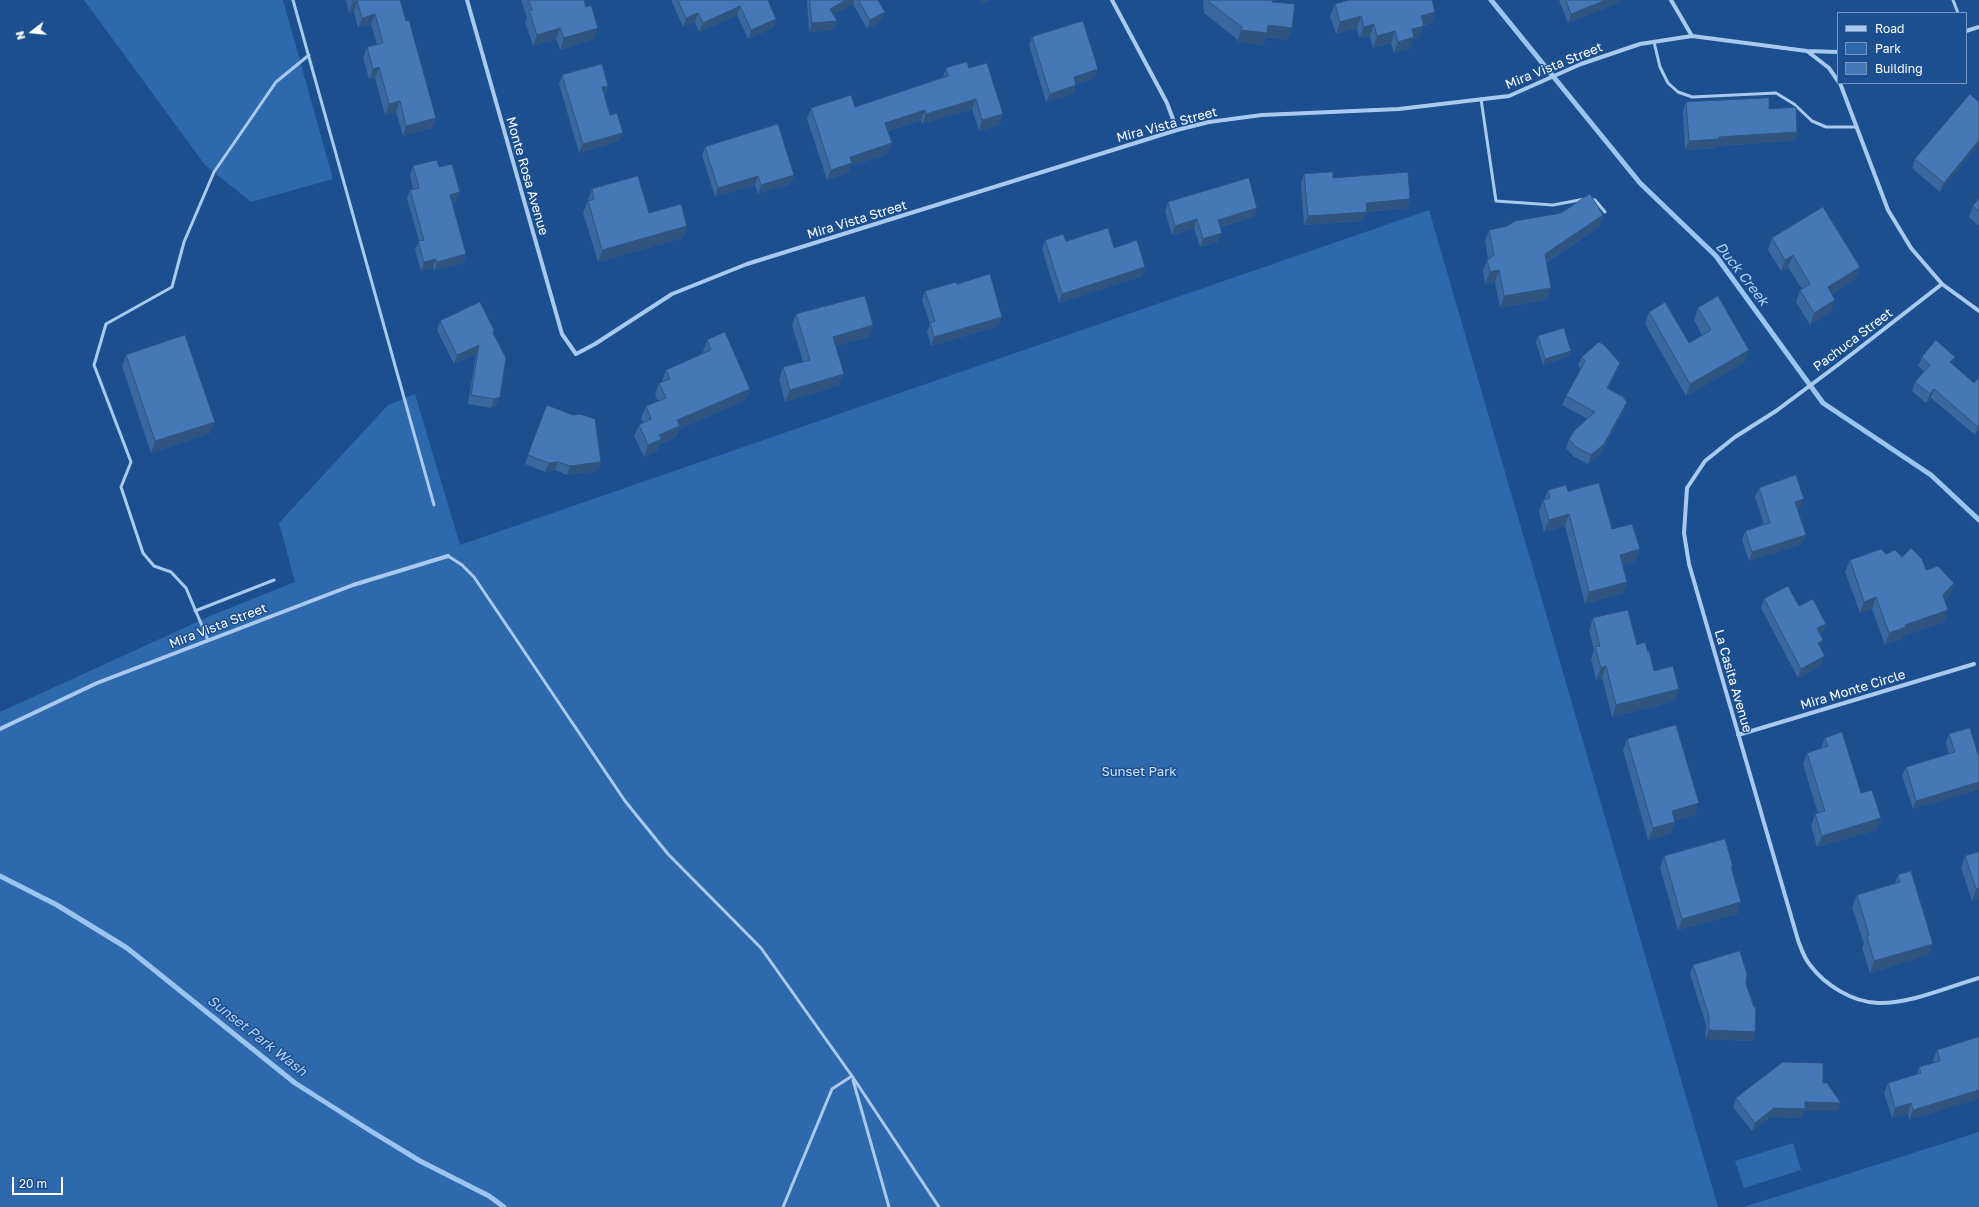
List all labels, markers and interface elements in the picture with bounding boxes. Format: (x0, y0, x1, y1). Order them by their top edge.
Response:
north arrow (12, 12, 52, 52)
legend (1837, 12, 1967, 84)
text: Road (1875, 21, 1904, 36)
text: N (13, 30, 27, 41)
street label: Mira Vista Street (1503, 39, 1605, 93)
text: Park (1875, 41, 1901, 56)
text: Building (1875, 61, 1923, 76)
street label: Mira Vista Street (1115, 104, 1219, 146)
street label: Monte Rosa Avenue (503, 115, 551, 237)
street label: Mira Vista Street (805, 197, 909, 243)
water label: Duck Creek (1712, 239, 1772, 309)
street label: Pachuca Street (1810, 305, 1896, 375)
street label: Mira Vista Street (167, 600, 269, 652)
street label: La Casita Avenue (1711, 628, 1755, 734)
street label: Mira Monte Circle (1799, 667, 1907, 713)
park label: Sunset Park (1101, 764, 1177, 780)
water label: Sunset Park Wash (204, 992, 310, 1080)
scale bar (14, 1169, 65, 1195)
text: 20 m (19, 1176, 47, 1191)

